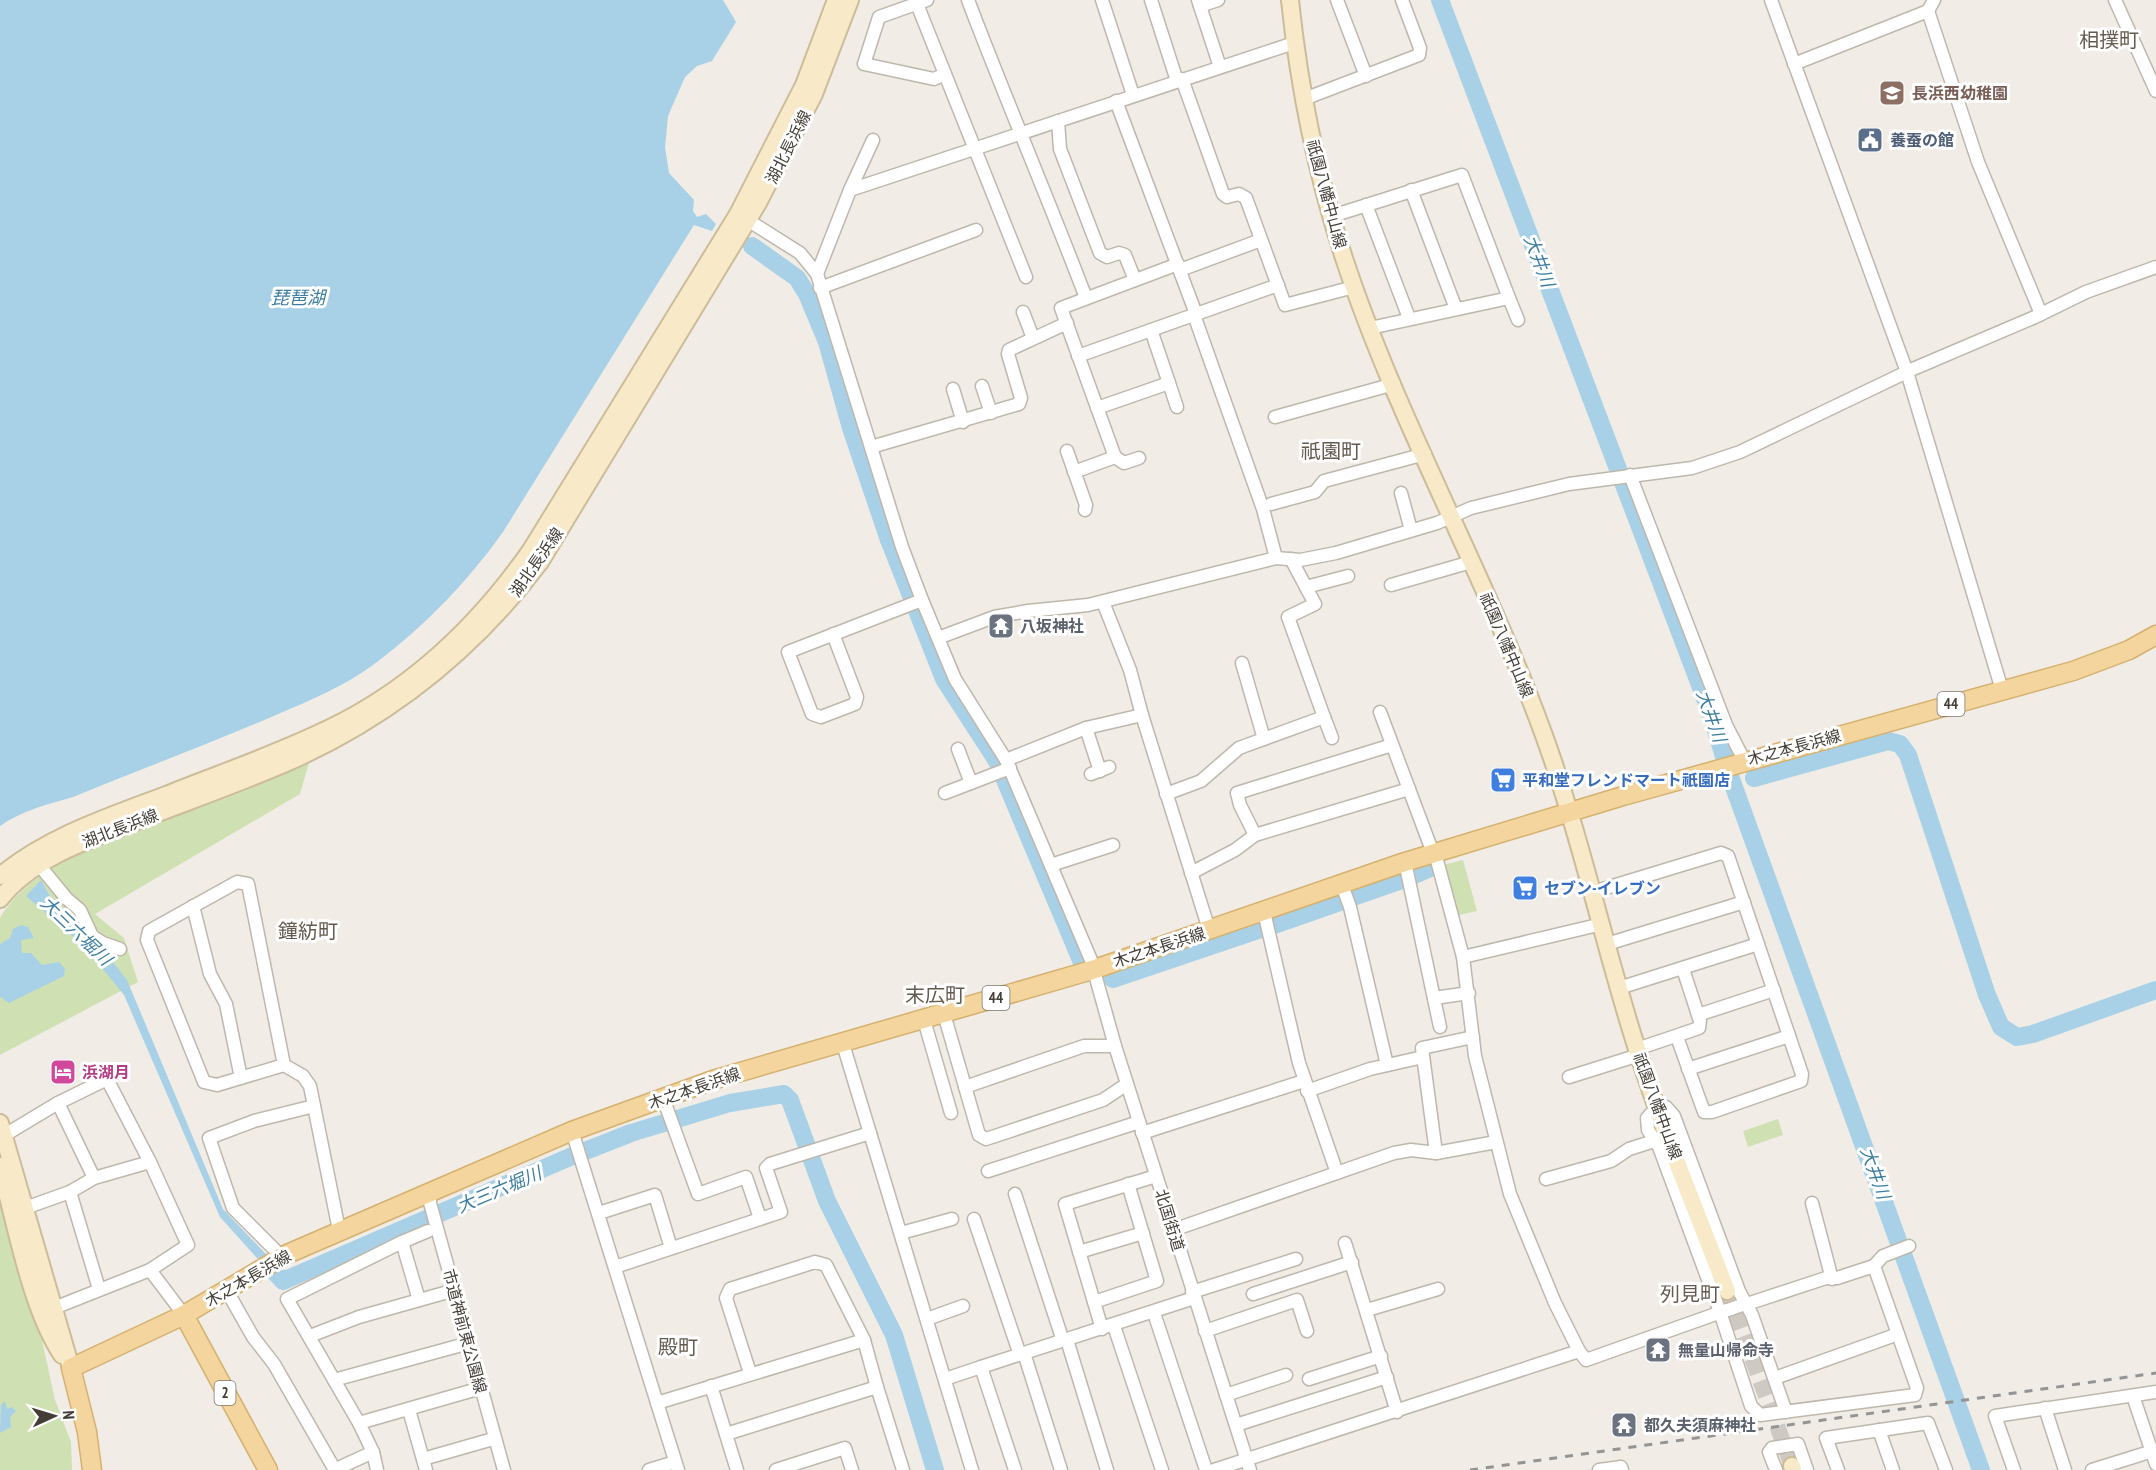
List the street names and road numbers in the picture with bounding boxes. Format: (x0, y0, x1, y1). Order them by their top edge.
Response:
street label: 湖北長浜線 (761, 107, 815, 187)
street label: 祇園八幡中山線 (1303, 137, 1351, 251)
street label: 湖北長浜線 (505, 523, 567, 601)
street label: 祇園八幡中山線 (1476, 590, 1538, 700)
road number: 44 (1938, 692, 1964, 716)
street label: 木之本長浜線 (1745, 725, 1843, 769)
street label: 湖北長浜線 (79, 804, 161, 852)
street label: 木之本長浜線 (1110, 923, 1208, 971)
road number: 44 (982, 986, 1010, 1010)
street label: 祇園八幡中山線 (1629, 1050, 1687, 1162)
street label: 木之本長浜線 (645, 1063, 743, 1113)
street label: 北国街道 (1151, 1186, 1189, 1254)
street label: 木之本長浜線 (201, 1245, 295, 1311)
street label: 市道神前東公園線 (439, 1267, 491, 1395)
road number: 2 (214, 1381, 236, 1405)

